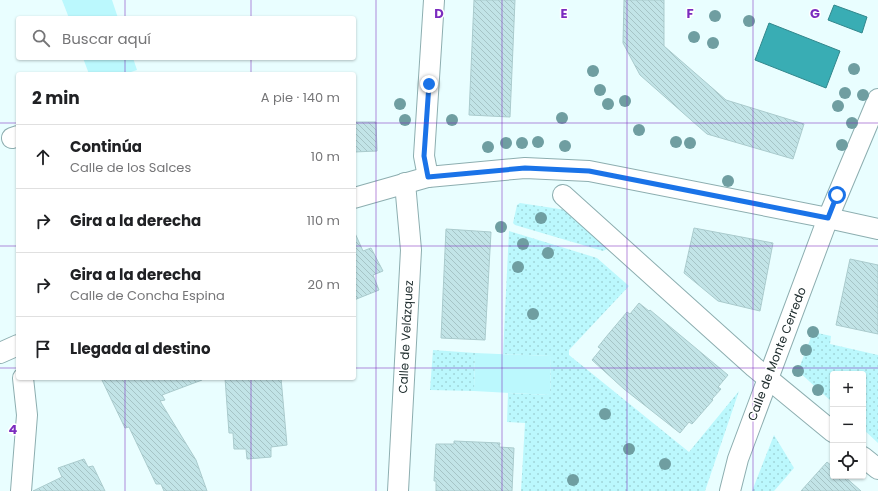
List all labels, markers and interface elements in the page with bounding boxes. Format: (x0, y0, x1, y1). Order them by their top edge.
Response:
text: D (434, 4, 444, 23)
text: E (560, 4, 568, 23)
text: F (686, 4, 694, 23)
text: G (810, 4, 820, 23)
search box (16, 16, 356, 60)
icon: search (30, 27, 52, 49)
text: Buscar aquí (62, 28, 151, 49)
route end (420, 75, 438, 93)
text: 2 min (32, 86, 80, 110)
text: A pie · 140 m (261, 88, 340, 107)
text: Continúa (70, 136, 142, 157)
icon: ahead (32, 146, 54, 168)
text: 10 m (311, 147, 340, 166)
text: Calle de los Salces (70, 158, 191, 177)
route start (828, 186, 846, 204)
icon: right (32, 210, 54, 232)
text: Gira a la derecha (70, 210, 201, 231)
text: 110 m (307, 211, 340, 230)
text: Gira a la derecha (70, 264, 201, 285)
icon: right (32, 274, 54, 296)
text: 20 m (307, 275, 340, 294)
street label: Calle de Velázquez (394, 280, 417, 394)
street label: Calle de Monte Cerredo (743, 284, 810, 423)
text: Calle de Concha Espina (70, 286, 225, 305)
icon: arrive (32, 338, 54, 360)
text: Llegada al destino (70, 338, 211, 359)
map controls (830, 371, 866, 479)
button: + (830, 371, 866, 407)
button: − (830, 407, 866, 443)
text: 4 (9, 420, 18, 439)
button: locate (830, 443, 866, 479)

